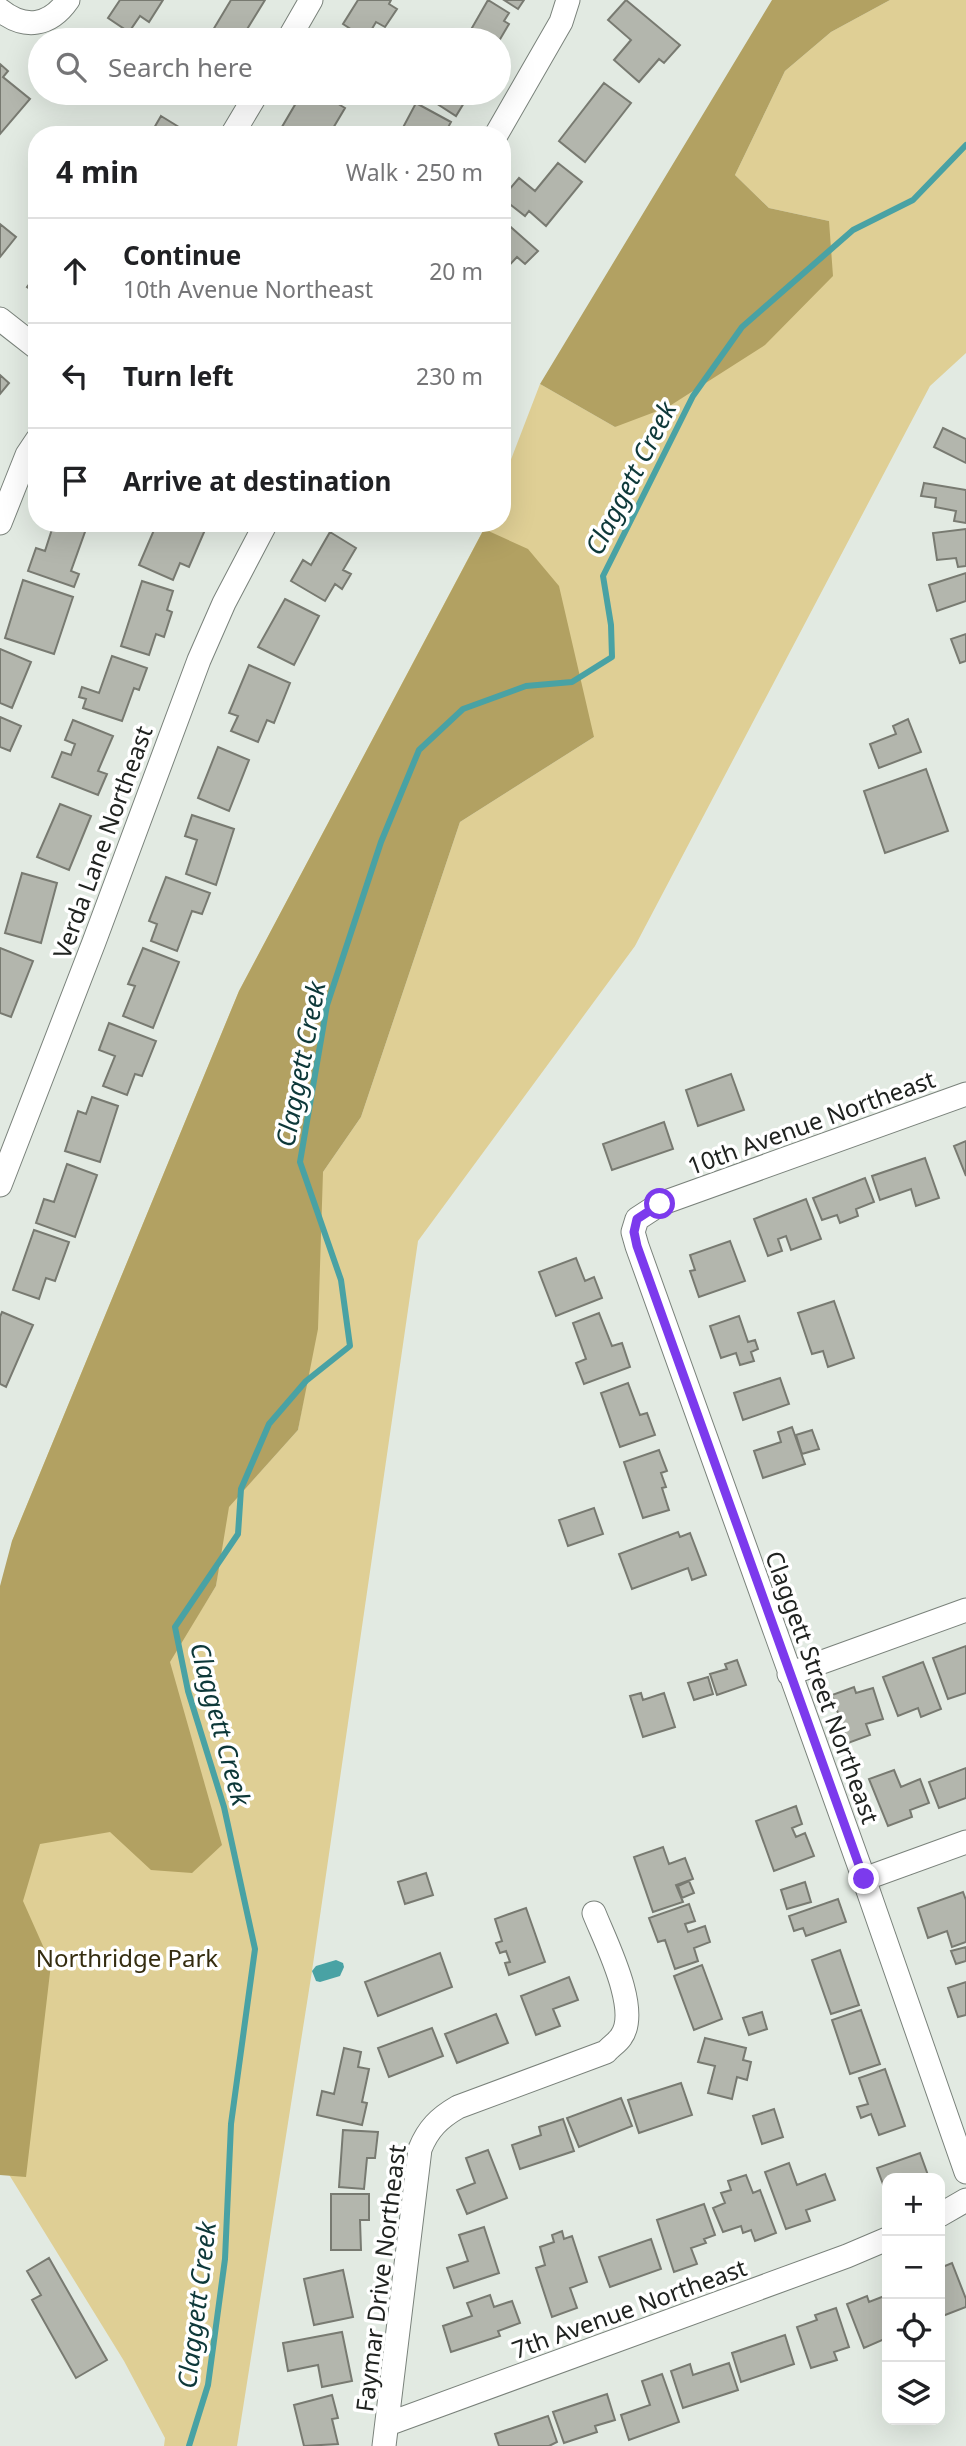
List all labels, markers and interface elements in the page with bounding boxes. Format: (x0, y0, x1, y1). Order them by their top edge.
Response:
search box (28, 28, 511, 105)
icon: search (52, 48, 90, 86)
text: Search here (108, 49, 253, 85)
text: 4 min (56, 151, 139, 192)
text: Walk · 250 m (346, 156, 483, 188)
text: Continue (123, 237, 241, 273)
icon: ahead (56, 252, 94, 290)
text: 20 m (429, 255, 483, 287)
text: 10th Avenue Northeast (123, 273, 373, 305)
icon: left (56, 357, 94, 395)
text: Turn left (123, 358, 234, 394)
text: 230 m (416, 360, 483, 392)
water label: Claggett Creek (576, 394, 685, 561)
icon: arrive (56, 462, 94, 500)
text: Arrive at destination (123, 463, 392, 499)
street label: Verda Lane Northeast (45, 721, 160, 963)
water label: Claggett Creek (266, 977, 334, 1150)
street label: 10th Avenue Northeast (683, 1062, 940, 1182)
route start (644, 1188, 675, 1219)
street label: Claggett Street Northeast (758, 1546, 888, 1828)
water label: Claggett Creek (182, 1638, 260, 1811)
route end (848, 1863, 879, 1894)
park label: Northridge Park (36, 1941, 218, 1974)
street label: Faymar Drive Northeast (347, 2142, 413, 2414)
map controls (882, 2173, 945, 2425)
button: + (882, 2173, 945, 2236)
water label: Claggett Creek (168, 2218, 224, 2390)
button: − (882, 2236, 945, 2299)
street label: 7th Avenue Northeast (507, 2250, 751, 2366)
button: locate (882, 2299, 945, 2362)
button: layers (882, 2362, 945, 2425)

